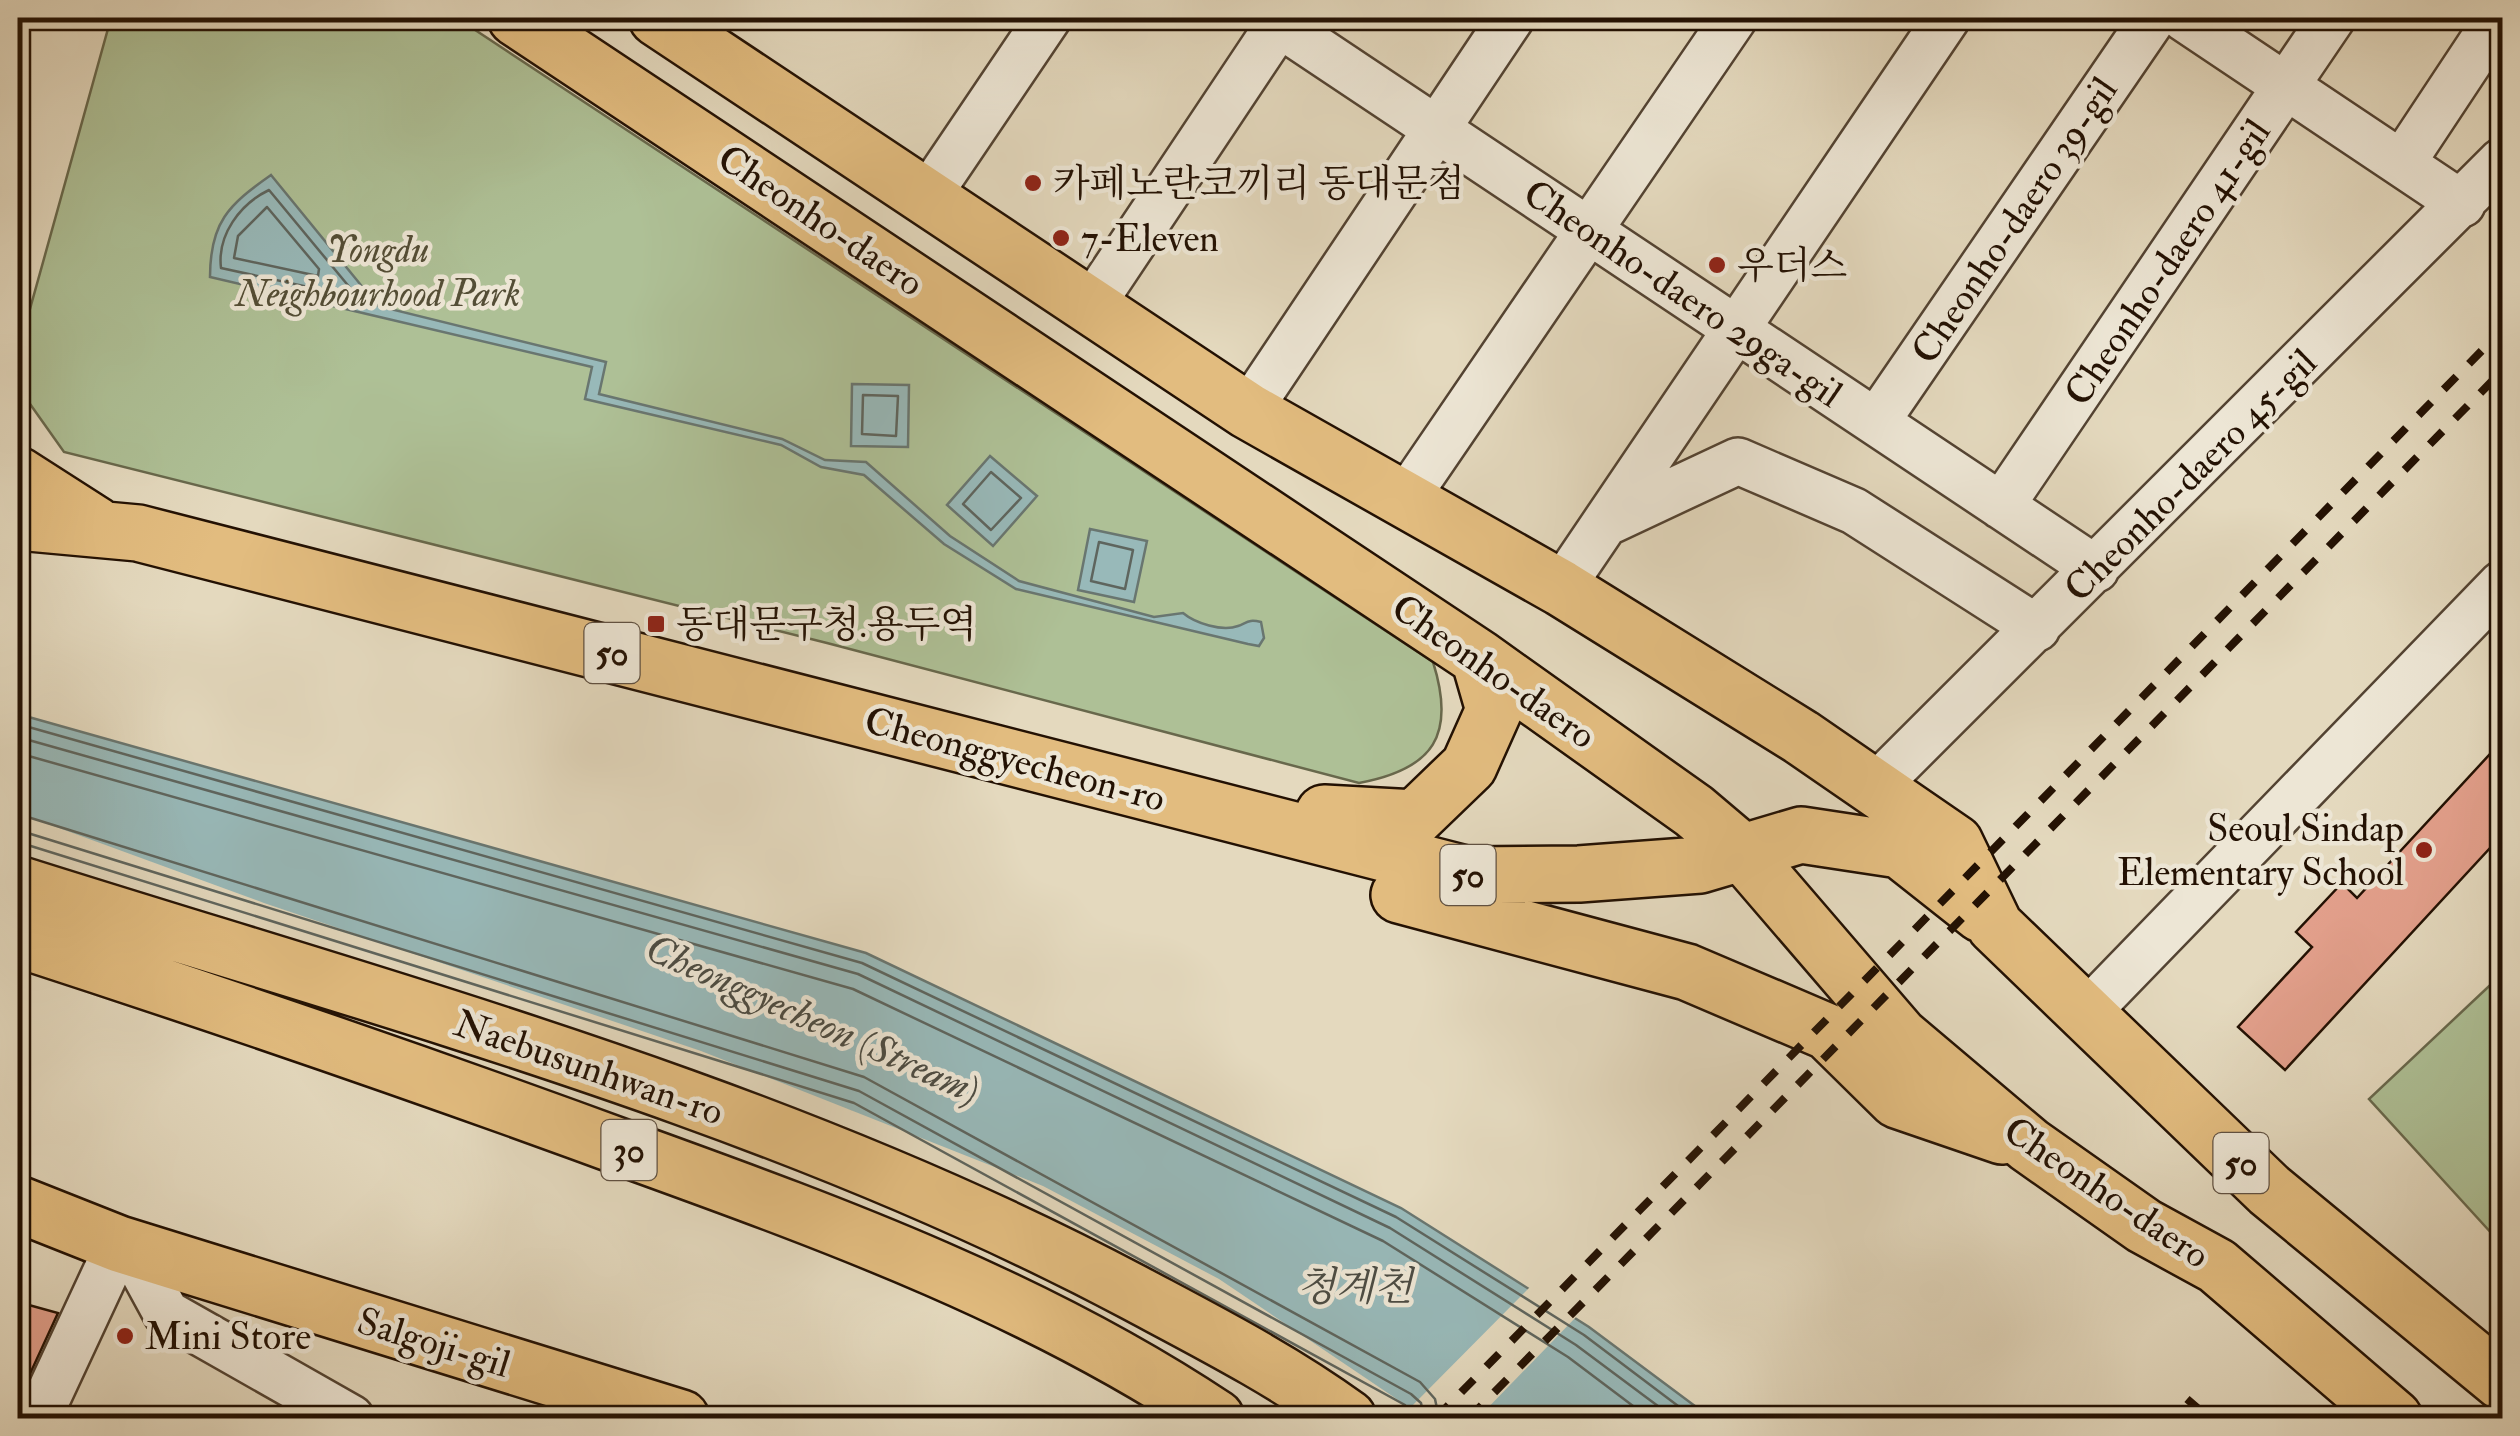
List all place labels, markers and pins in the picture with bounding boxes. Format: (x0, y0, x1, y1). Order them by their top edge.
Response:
place label: 카페노란코끼리 동대문점 (1053, 160, 1465, 208)
marker: 카페노란코끼리 동대문점 (1022, 172, 1044, 194)
place label: 7-Eleven (1081, 215, 1219, 263)
marker: 7-Eleven (1050, 227, 1072, 249)
place label: 우더스 (1737, 242, 1847, 290)
marker: 우더스 (1706, 254, 1728, 276)
place label: 동대문구청.용두역 (676, 601, 977, 649)
marker: 동대문구청.용두역 (645, 613, 667, 635)
place label: Seoul Sindap Elementary School (2117, 805, 2404, 897)
marker: Seoul Sindap Elementary School (2413, 839, 2435, 861)
place label: Mini Store (145, 1313, 311, 1361)
marker: Mini Store (114, 1325, 136, 1347)

